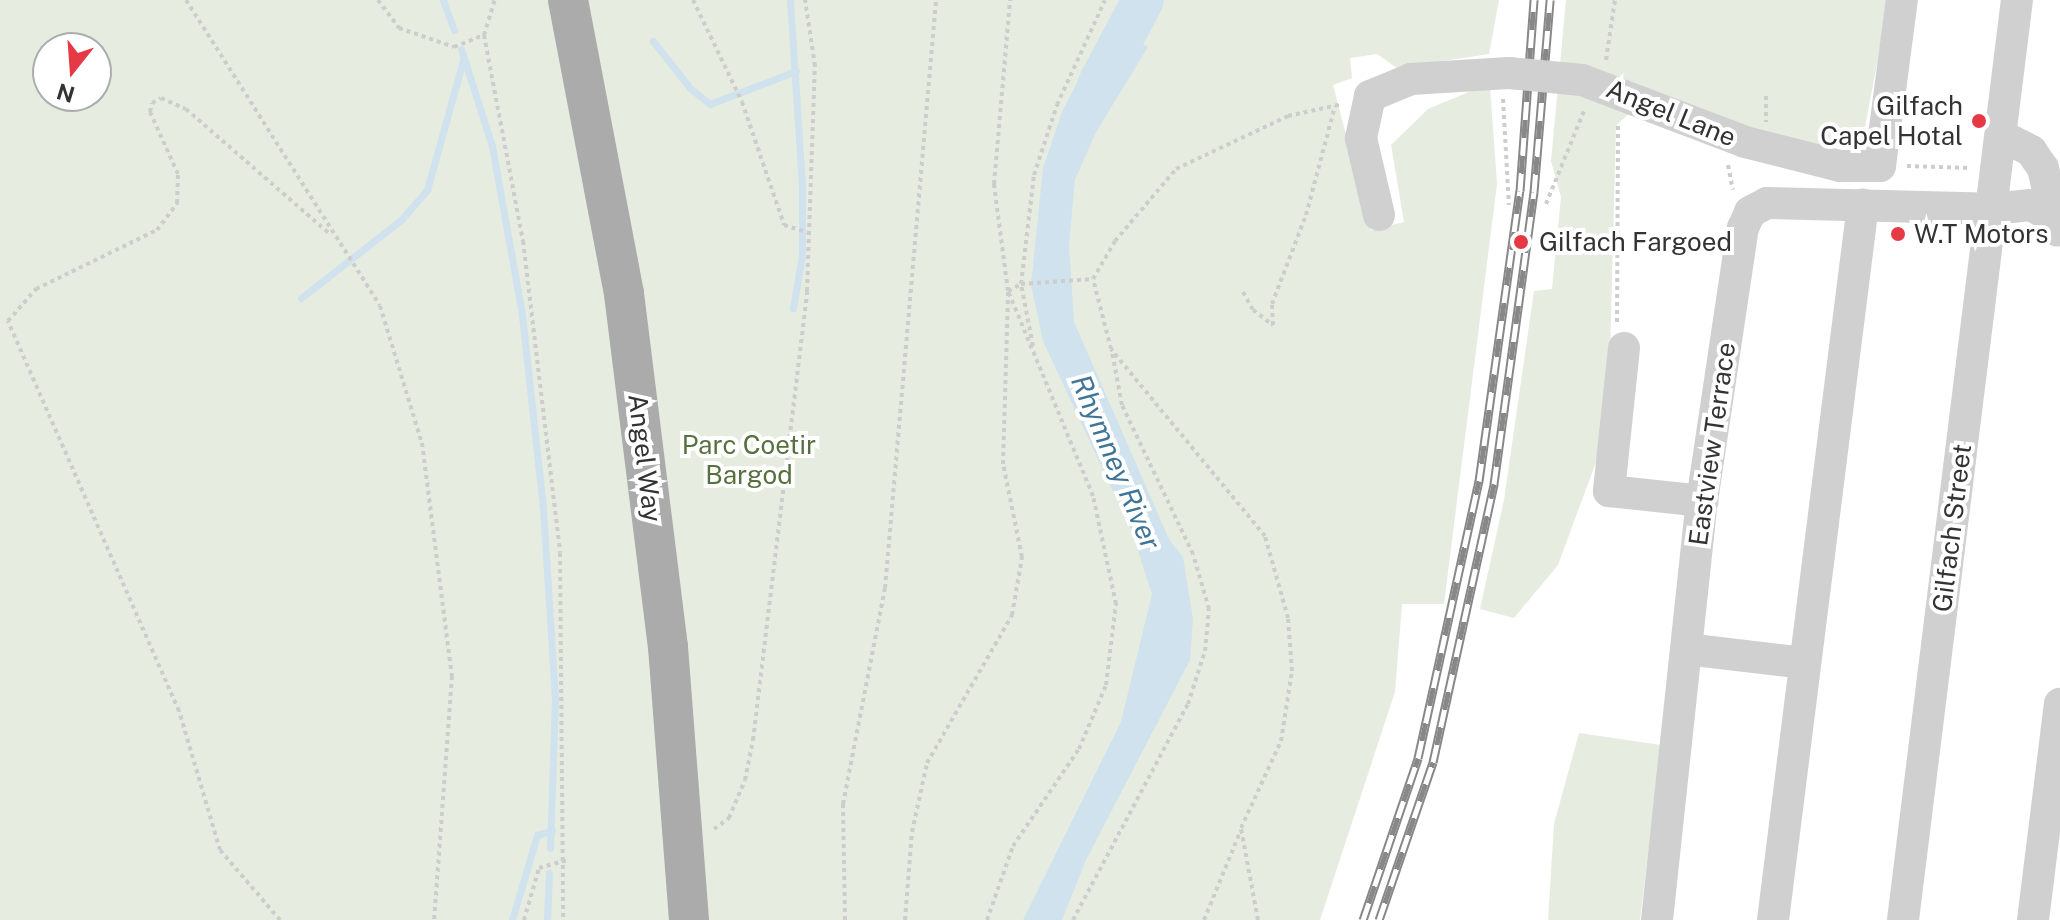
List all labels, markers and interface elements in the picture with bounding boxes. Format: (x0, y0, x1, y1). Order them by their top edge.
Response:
north arrow (32, 32, 112, 112)
street label: Angel Lane (1602, 73, 1740, 153)
text: N (54, 78, 78, 108)
place label: Gilfach Capel Hotal (1820, 90, 1963, 152)
marker: Gilfach Capel Hotal (1970, 112, 1988, 130)
place label: W.T Motors (1914, 218, 2048, 250)
marker: W.T Motors (1889, 225, 1907, 243)
place label: Gilfach Fargoed (1539, 226, 1732, 258)
marker: Gilfach Fargoed (1510, 231, 1532, 253)
street label: Eastview Terrace (1682, 340, 1742, 548)
water label: Rhymney River (1064, 370, 1168, 554)
street label: Angel Way (622, 392, 668, 524)
park label: Parc Coetir Bargod (682, 429, 816, 490)
street label: Gilfach Street (1926, 442, 1978, 614)

